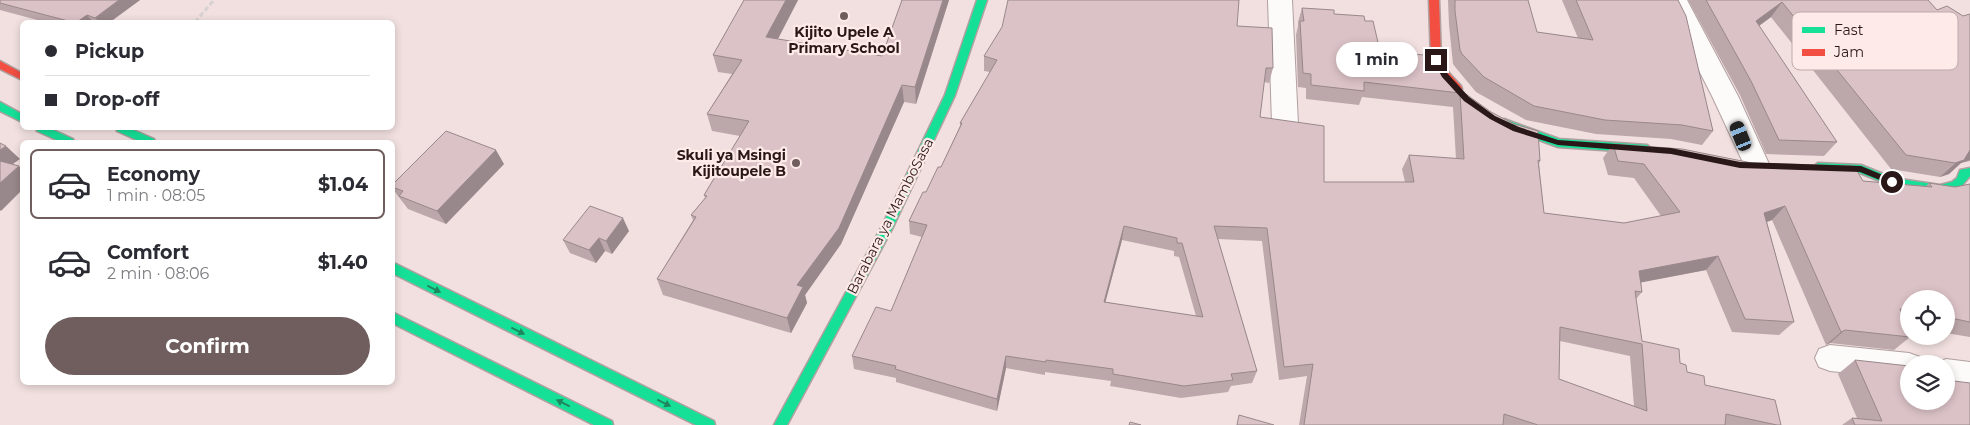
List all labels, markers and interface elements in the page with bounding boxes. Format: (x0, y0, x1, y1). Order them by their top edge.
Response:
marker: Kijito Upele A Primary School (838, 10, 850, 22)
legend (1792, 12, 1958, 70)
text: Fast (1834, 21, 1864, 39)
place label: Kijito Upele A Primary School (788, 23, 900, 57)
text: Pickup (75, 40, 144, 63)
callout: 1 min (1336, 42, 1418, 78)
text: Jam (1833, 43, 1864, 61)
route end (1425, 49, 1447, 71)
text: 1 min (1355, 50, 1399, 69)
text: Drop-off (75, 88, 159, 111)
car (1728, 119, 1753, 153)
street label: Barabara ya MamboSasa (843, 135, 937, 297)
place label: Skuli ya Msingi Kijitoupele B (677, 146, 786, 180)
marker: Skuli ya Msingi Kijitoupele B (790, 157, 802, 169)
icon: car (47, 162, 92, 207)
text: Economy (107, 163, 200, 186)
route start (1881, 171, 1903, 193)
text: $1.04 (318, 173, 368, 196)
text: 1 min · 08:05 (107, 186, 205, 205)
icon: car (47, 240, 92, 285)
text: Comfort (107, 241, 189, 264)
text: $1.40 (318, 251, 368, 274)
text: 2 min · 08:06 (107, 264, 209, 283)
one-way arrow (426, 285, 441, 293)
map controls (1900, 290, 1955, 410)
button: locate (1900, 290, 1955, 345)
button: Confirm (45, 317, 370, 375)
one-way arrow (511, 327, 526, 335)
button: layers (1900, 355, 1955, 410)
one-way arrow (556, 399, 570, 407)
one-way arrow (657, 399, 671, 407)

